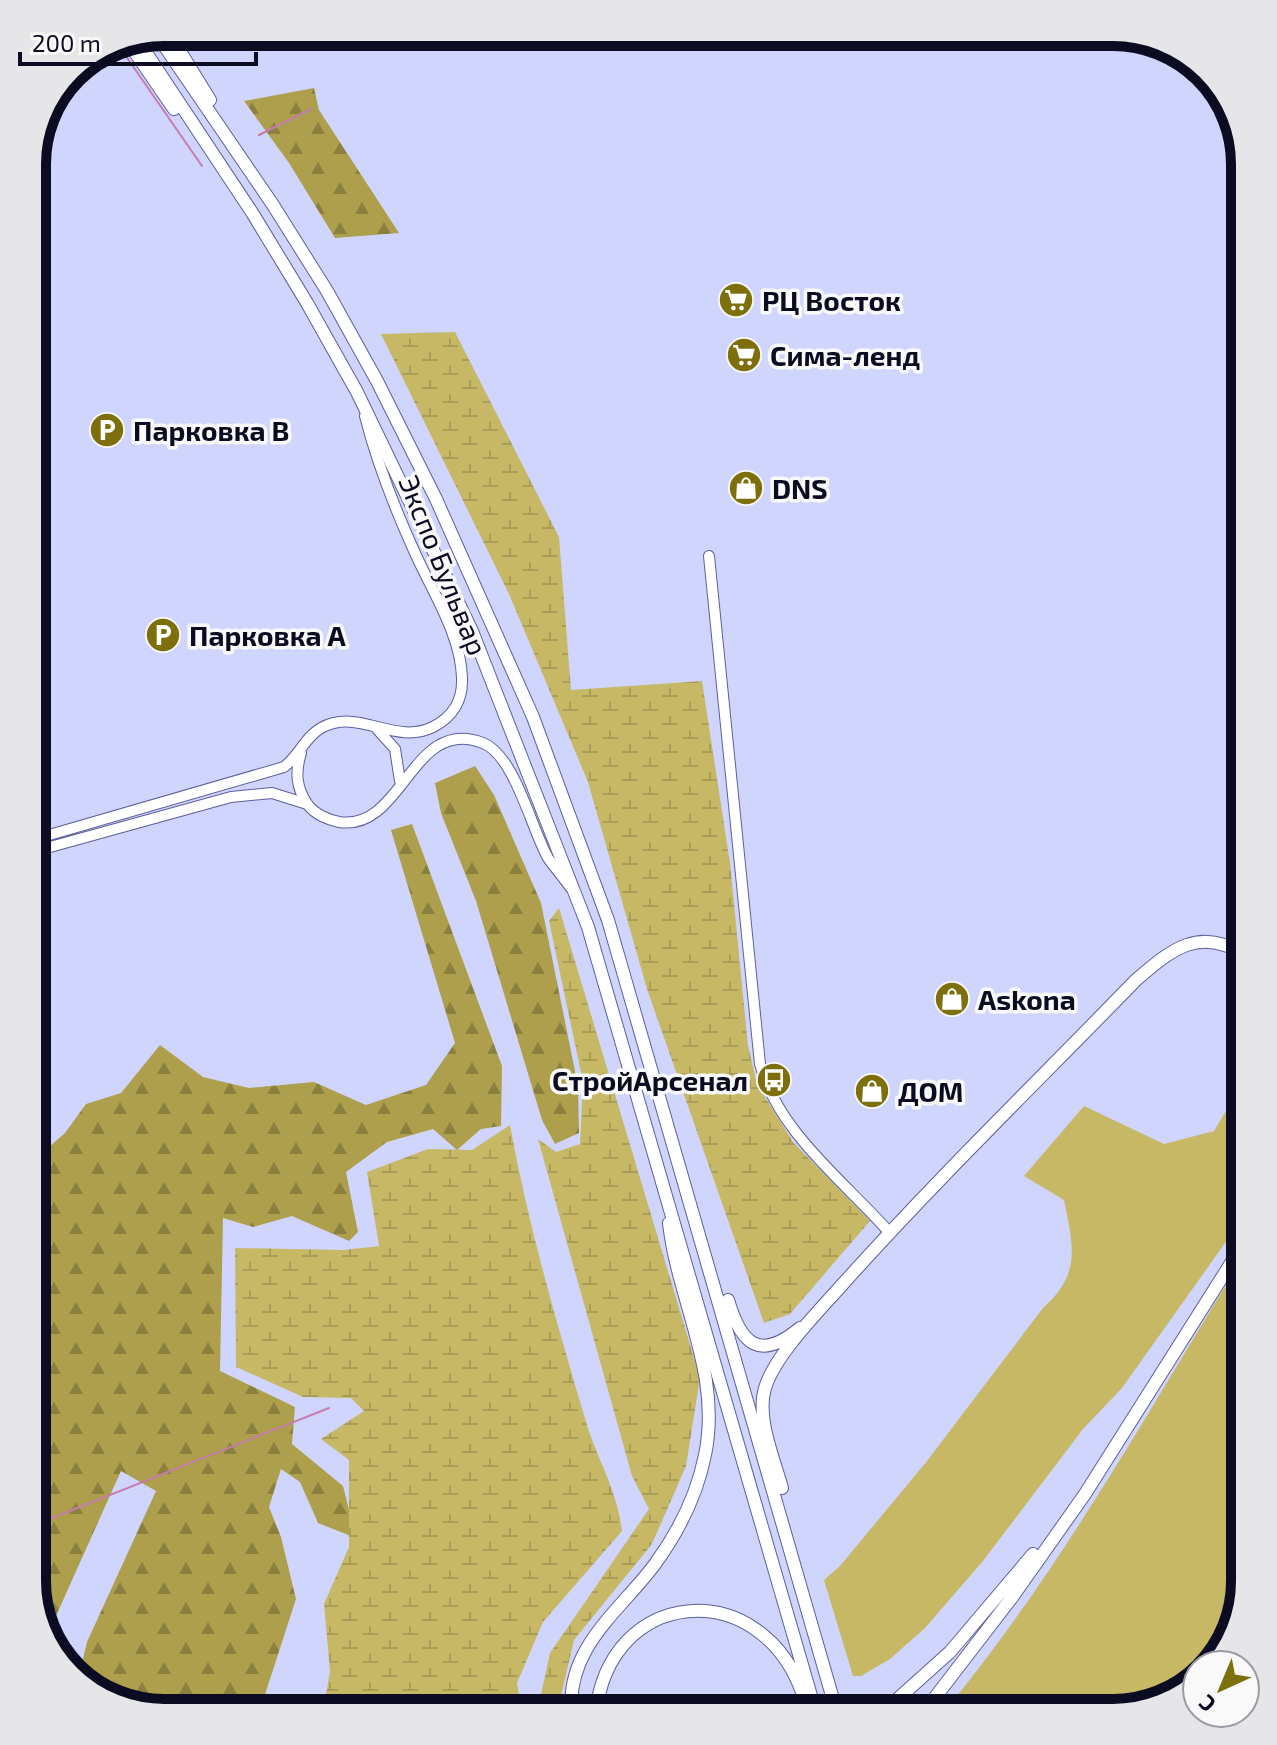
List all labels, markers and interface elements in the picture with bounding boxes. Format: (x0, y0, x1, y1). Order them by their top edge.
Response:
scale bar (20, 16, 256, 66)
text: 200 m (32, 28, 101, 57)
supermarket icon: РЦ Восток (717, 281, 755, 319)
place label: РЦ Восток (762, 283, 901, 317)
supermarket icon: Сима-ленд (725, 336, 763, 374)
place label: Сима-ленд (770, 338, 920, 372)
parking icon: Парковка B (88, 411, 126, 449)
place label: Парковка B (133, 413, 290, 447)
shop icon: DNS (727, 469, 765, 507)
street label: Экспо Бульвар (392, 470, 496, 660)
place label: DNS (772, 471, 828, 505)
parking icon: Парковка A (144, 616, 182, 654)
place label: Парковка A (189, 618, 347, 652)
shop icon: Askona (933, 980, 971, 1018)
place label: Askona (978, 982, 1076, 1016)
bus stop icon: СтройАрсенал (755, 1061, 793, 1099)
place label: СтройАрсенал (552, 1063, 748, 1097)
shop icon: ДОМ (853, 1072, 891, 1110)
place label: ДОМ (898, 1074, 964, 1108)
north arrow (1181, 1649, 1261, 1729)
text: С (1193, 1690, 1220, 1718)

